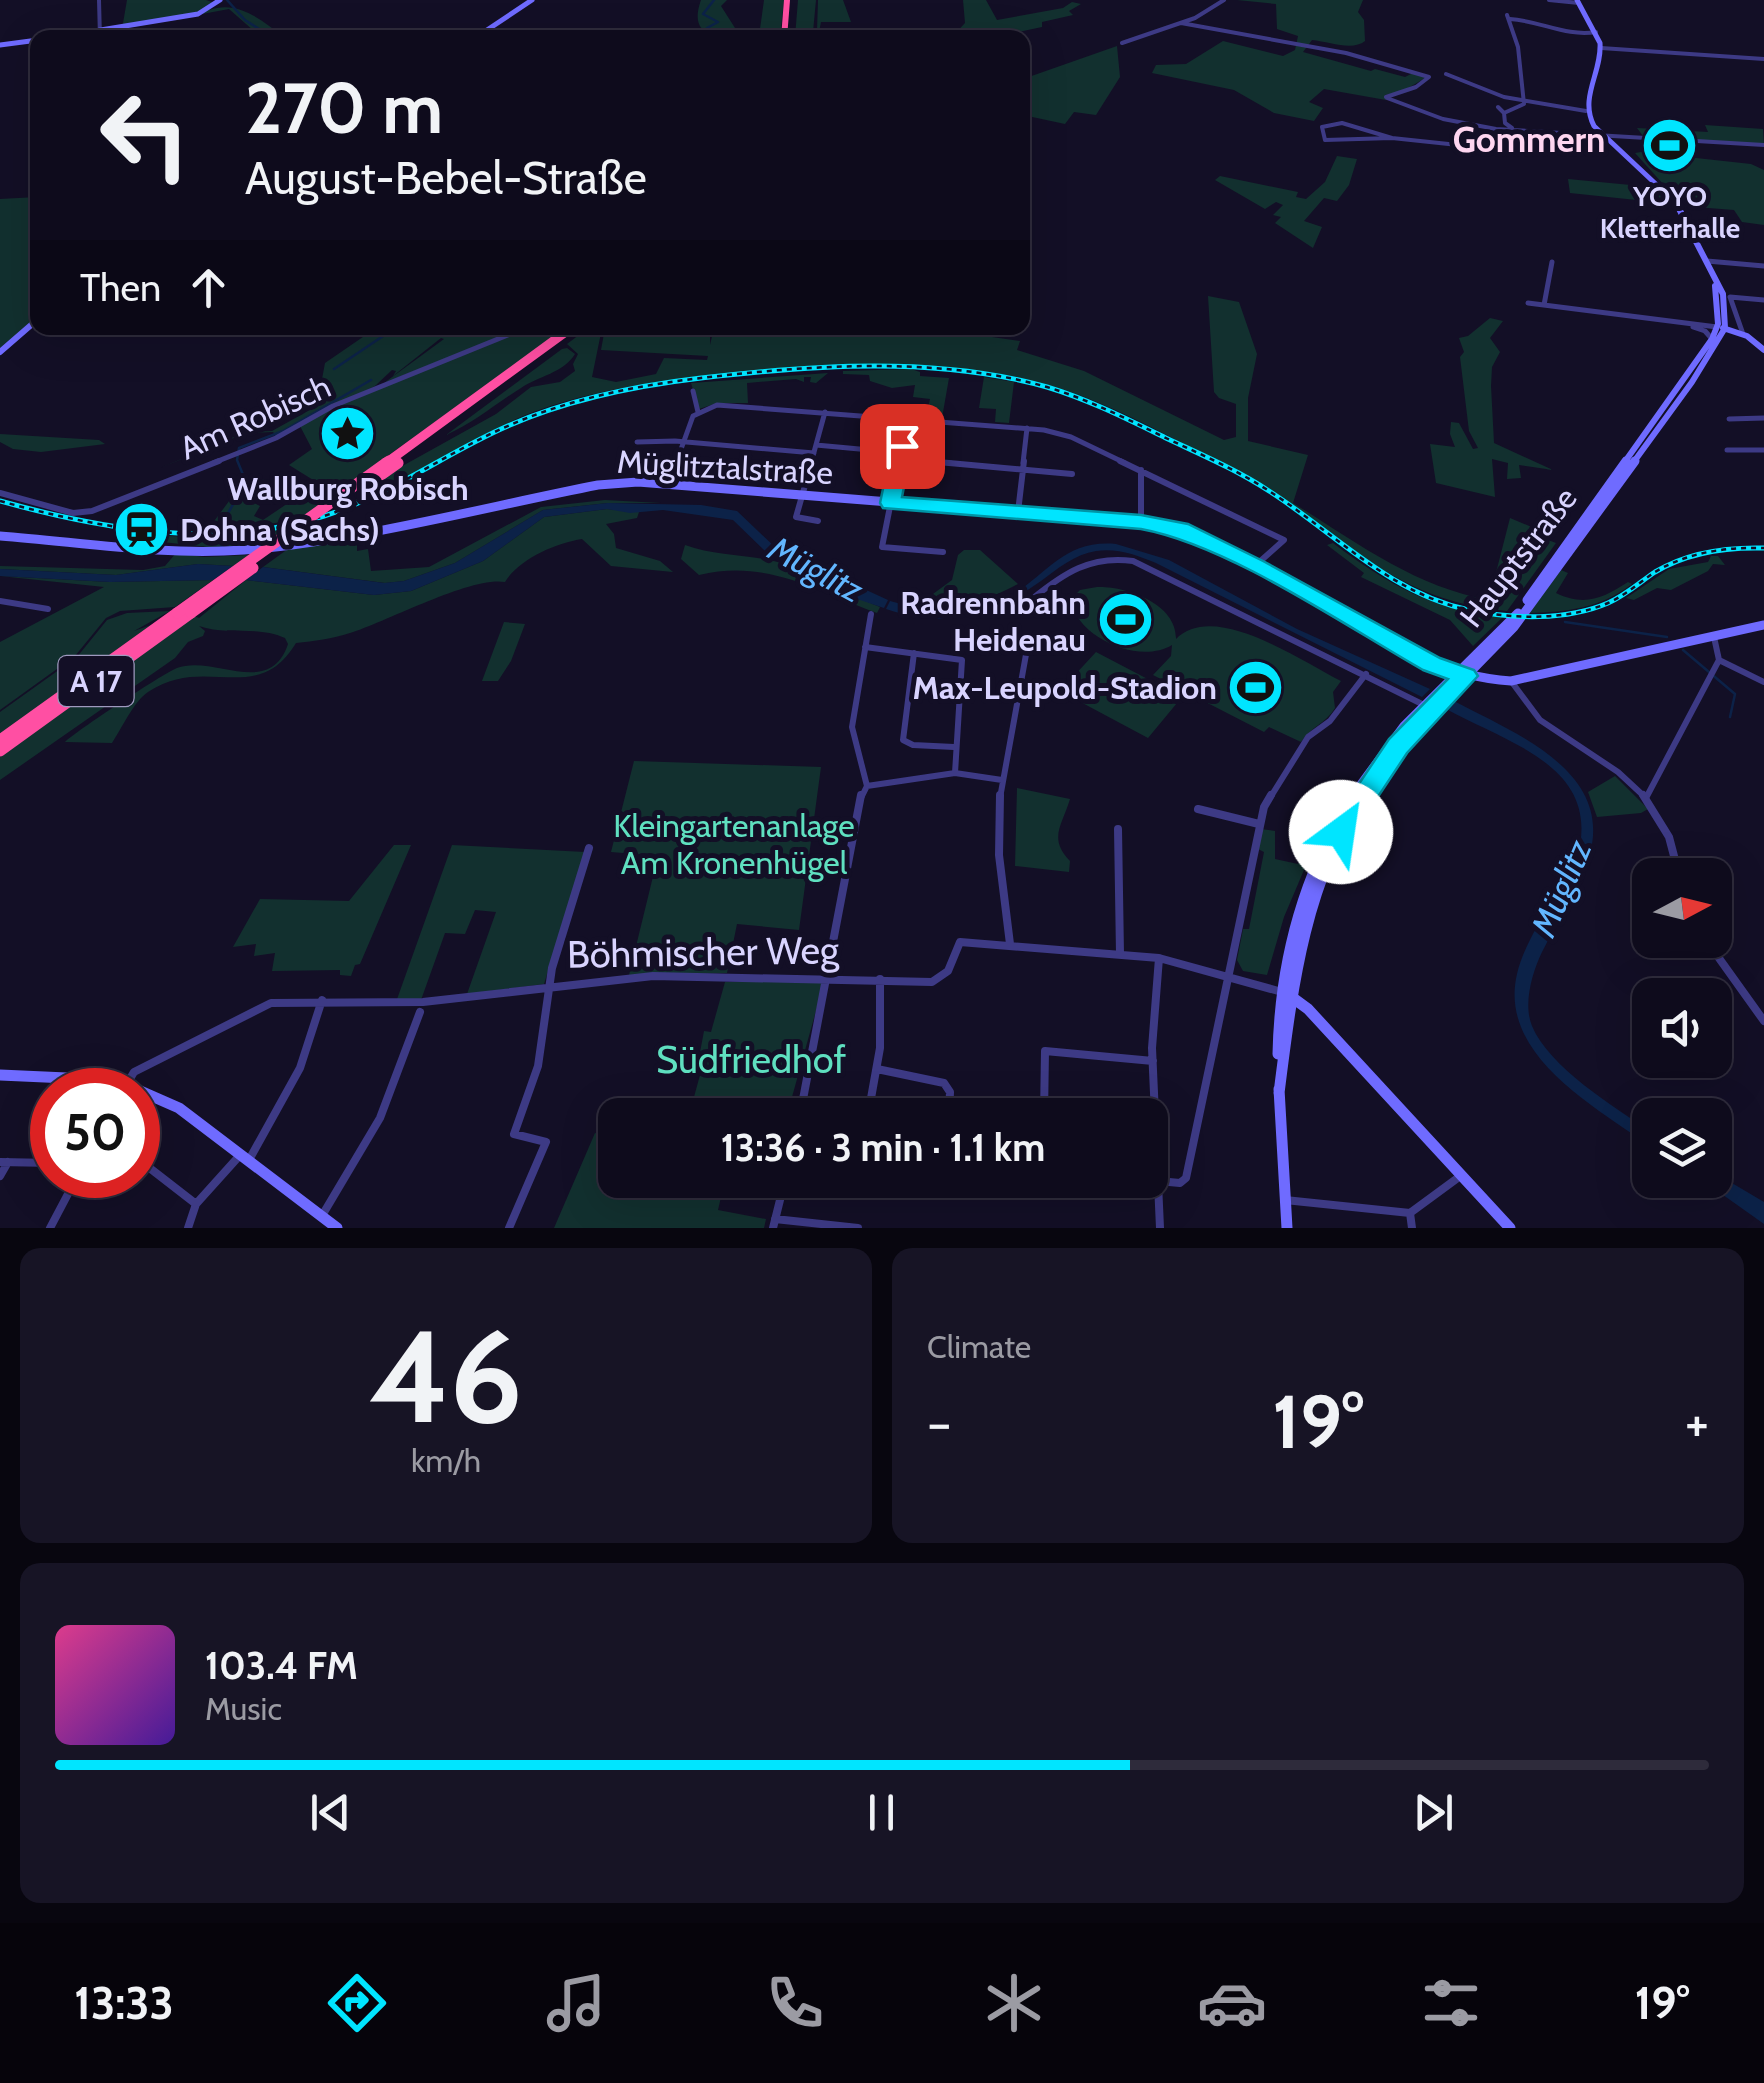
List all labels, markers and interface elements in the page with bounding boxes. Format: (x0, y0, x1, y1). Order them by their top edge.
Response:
text: 270 m (245, 65, 443, 151)
icon: left (80, 70, 210, 200)
sports icon: YOYO Kletterhalle (1640, 115, 1700, 175)
district label: Gommern (1453, 118, 1605, 161)
text: August-Bebel-Straße (245, 151, 647, 205)
place label: YOYO Kletterhalle (1600, 179, 1740, 245)
icon: ahead (181, 260, 236, 315)
text: Then (80, 264, 161, 311)
street label: Am Robisch (174, 366, 336, 468)
place icon: Wallburg Robisch (318, 404, 378, 464)
pin (860, 404, 945, 489)
icon: arrive (875, 419, 930, 474)
street label: Müglitztalstraße (616, 442, 834, 492)
place label: Wallburg Robisch (227, 469, 469, 508)
street label: Hauptstraße (1451, 479, 1585, 635)
station icon: Dohna (Sachs) (111, 499, 171, 559)
place label: Dohna (Sachs) (180, 510, 380, 549)
water label: Müglitz (761, 526, 871, 612)
place label: Radrennbahn Heidenau (900, 583, 1086, 659)
sports icon: Radrennbahn Heidenau (1095, 590, 1155, 650)
road number: A 17 (58, 656, 134, 706)
sports icon: Max-Leupold-Stadion (1226, 657, 1286, 717)
place label: Max-Leupold-Stadion (912, 668, 1217, 707)
position arrow (1289, 780, 1393, 884)
park label: Kleingartenanlage Am Kronenhügel (613, 806, 855, 882)
water label: Müglitz (1521, 832, 1601, 944)
north arrow (1632, 858, 1732, 958)
map controls (1632, 858, 1732, 1198)
street label: Böhmischer Weg (567, 926, 840, 978)
button: sound (1632, 978, 1732, 1078)
park label: Südfriedhof (656, 1036, 846, 1083)
speed limit sign: 50 (30, 1068, 160, 1198)
button: layers (1632, 1098, 1732, 1198)
text: 13:36 · 3 min · 1.1 km (721, 1124, 1045, 1171)
text: 46 (369, 1297, 523, 1455)
text: Climate (927, 1327, 1031, 1366)
text: 19° (1272, 1376, 1364, 1467)
text: − (927, 1389, 951, 1456)
text: + (1685, 1389, 1709, 1456)
text: km/h (411, 1441, 481, 1480)
text: 103.4 FM (205, 1642, 358, 1689)
text: Music (205, 1689, 282, 1728)
icon: previous (303, 1785, 358, 1840)
icon: pause (854, 1785, 909, 1840)
icon: next (1406, 1785, 1461, 1840)
icon: directions (322, 1968, 392, 2038)
icon: music (541, 1968, 611, 2038)
icon: phone (760, 1968, 830, 2038)
icon: climate (979, 1968, 1049, 2038)
icon: car (1197, 1968, 1267, 2038)
icon: filters (1416, 1968, 1486, 2038)
text: 13:33 (74, 1976, 174, 2030)
text: 19° (1635, 1976, 1690, 2030)

